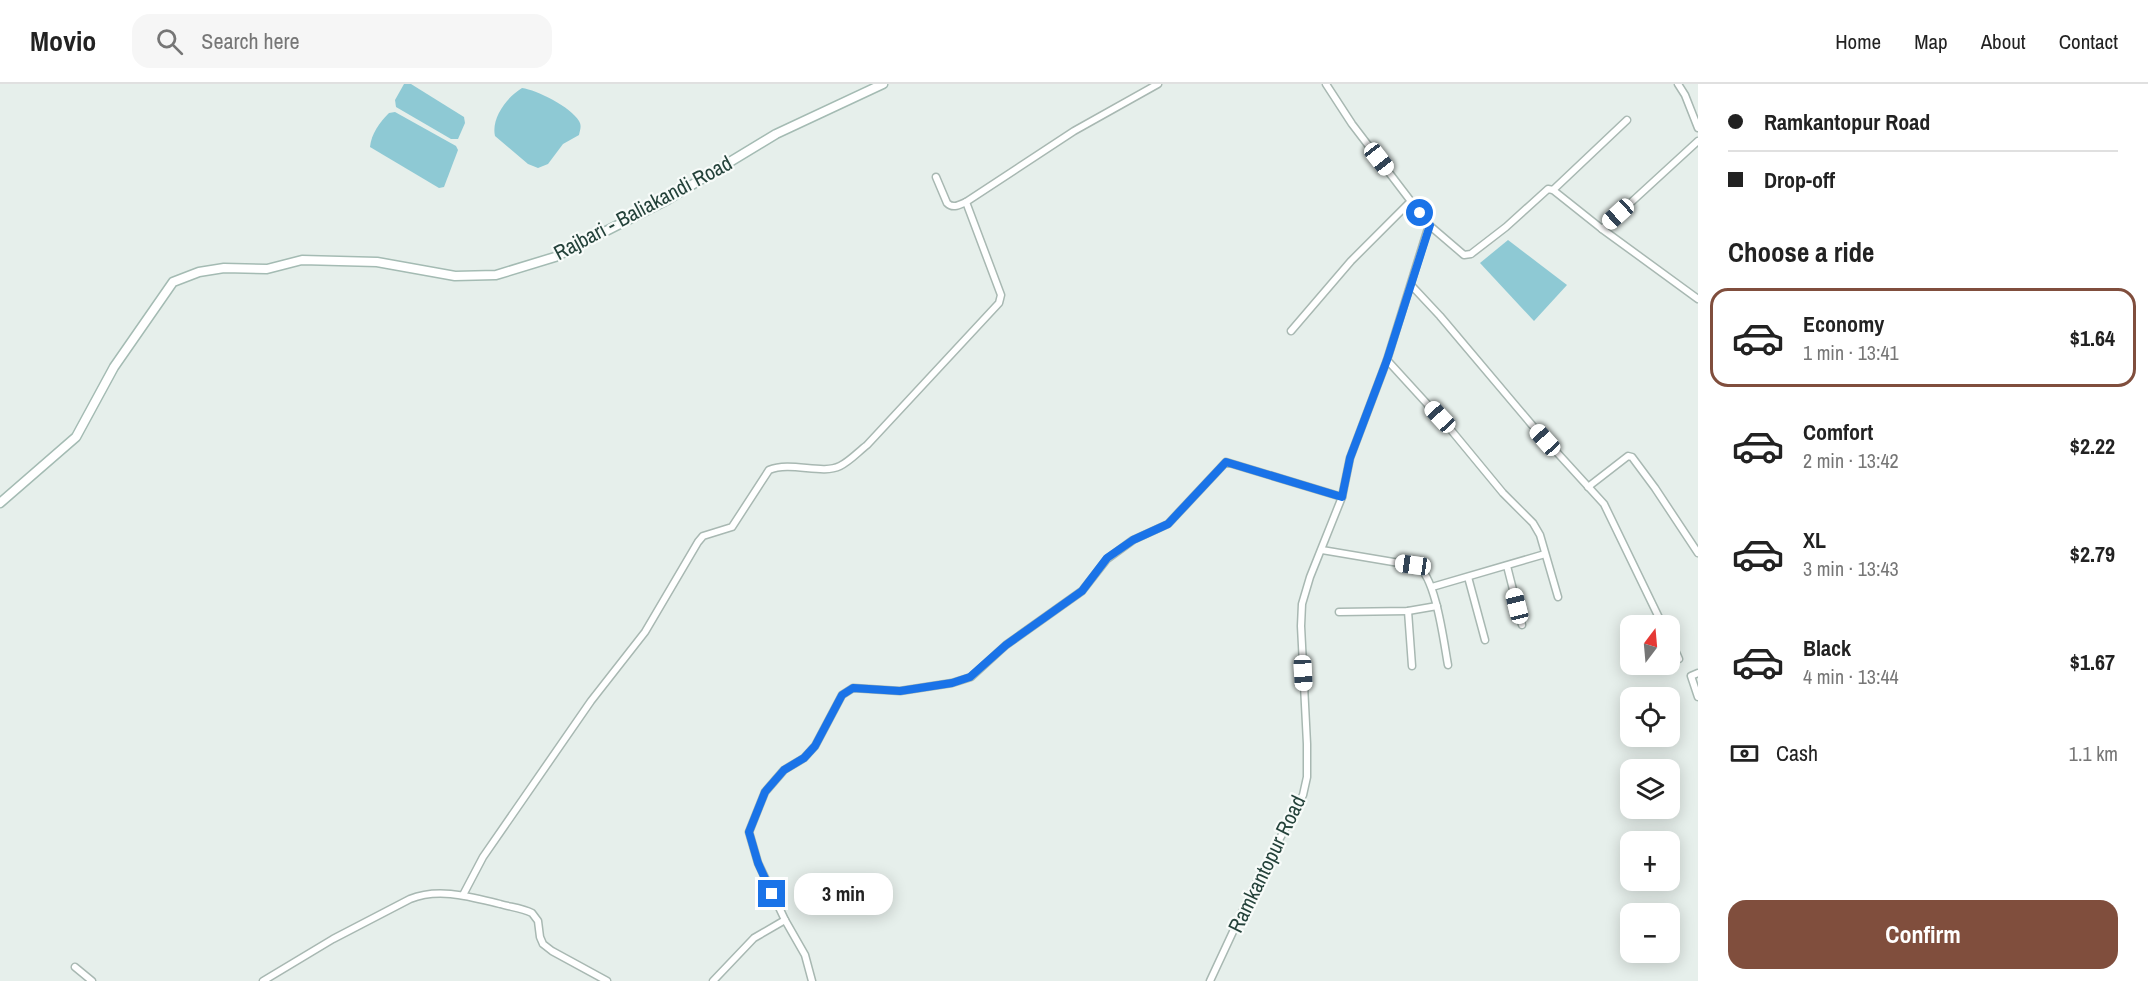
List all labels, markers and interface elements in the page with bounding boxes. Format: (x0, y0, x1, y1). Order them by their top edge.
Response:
search box (132, 14, 552, 68)
text: Movio (30, 22, 96, 60)
icon: search (153, 25, 186, 58)
text: Search here (201, 26, 300, 56)
text: Home (1835, 27, 1881, 56)
text: Map (1914, 27, 1948, 56)
text: About (1981, 27, 2026, 56)
text: Contact (2059, 27, 2118, 56)
text: Ramkantopur Road (1764, 107, 1930, 137)
car (1361, 139, 1397, 179)
street label: Rajbari - Baliakandi Road (548, 148, 737, 267)
text: Drop-off (1764, 165, 1835, 195)
car (1599, 195, 1637, 233)
route start (1406, 199, 1433, 226)
text: Choose a ride (1728, 234, 1874, 270)
text: Economy (1803, 309, 1884, 339)
icon: car (1731, 311, 1785, 365)
text: $1.64 (2070, 323, 2115, 353)
text: 1 min · 13:41 (1803, 339, 1899, 366)
car (1421, 398, 1459, 436)
text: Comfort (1803, 417, 1873, 447)
icon: car (1731, 419, 1785, 473)
car (1526, 421, 1564, 459)
text: $2.22 (2070, 431, 2115, 461)
text: 2 min · 13:42 (1803, 447, 1899, 474)
text: XL (1803, 525, 1826, 555)
icon: car (1731, 527, 1785, 581)
text: $2.79 (2070, 539, 2115, 569)
car (1394, 554, 1432, 576)
text: 3 min · 13:43 (1803, 555, 1899, 582)
car (1504, 586, 1530, 626)
north arrow (1620, 615, 1680, 675)
map controls (1620, 615, 1680, 963)
text: Black (1803, 633, 1851, 663)
icon: car (1731, 635, 1785, 689)
text: $1.67 (2070, 647, 2115, 677)
car (1293, 655, 1313, 691)
text: 4 min · 13:44 (1803, 663, 1899, 690)
button: locate (1620, 687, 1680, 747)
icon: cash (1728, 737, 1761, 770)
text: Cash (1776, 738, 1818, 768)
text: 1.1 km (2069, 740, 2118, 767)
button: layers (1620, 759, 1680, 819)
street label: Ramkantopur Road (1221, 790, 1312, 937)
button: + (1620, 831, 1680, 891)
callout: 3 min (793, 873, 892, 915)
route end (758, 880, 785, 907)
text: 3 min (822, 880, 865, 907)
button: Confirm (1728, 900, 2118, 969)
button: − (1620, 903, 1680, 963)

